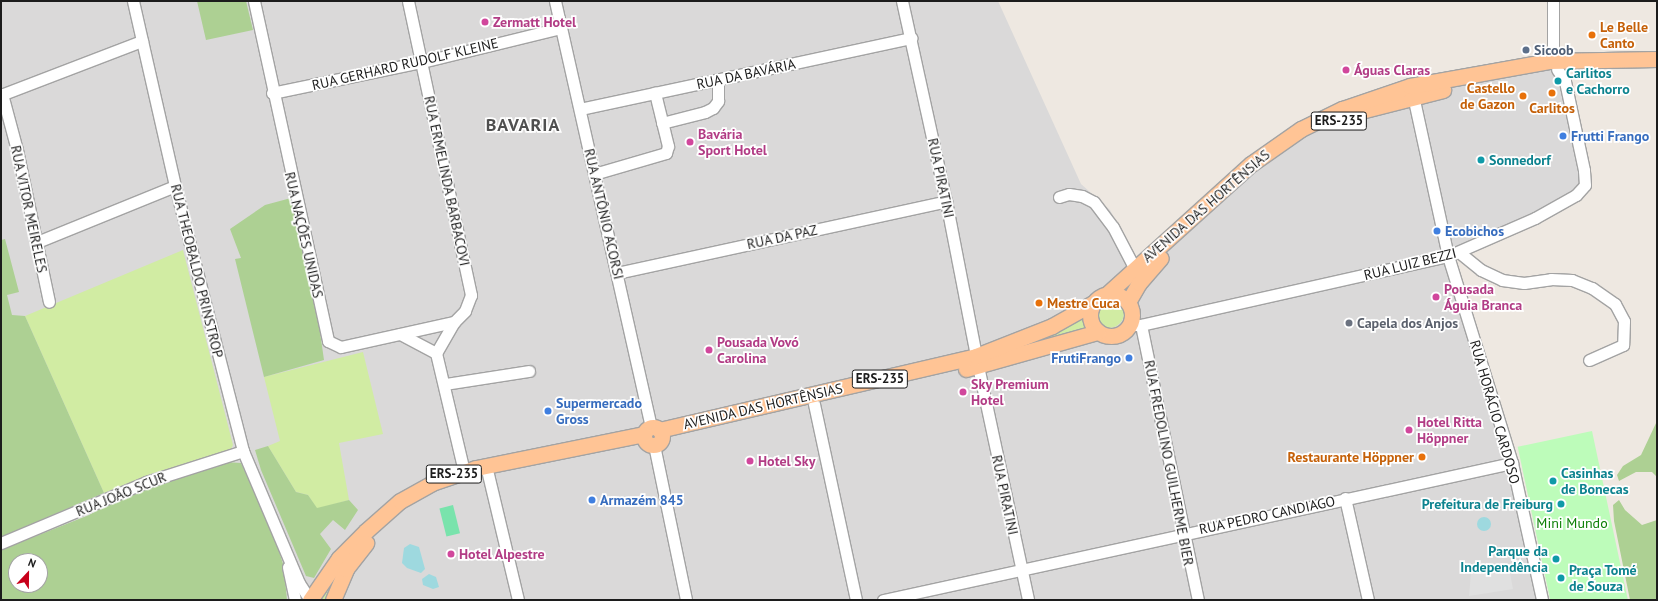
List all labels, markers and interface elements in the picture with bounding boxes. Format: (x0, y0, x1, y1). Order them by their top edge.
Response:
place label: Zermatt Hotel (493, 14, 576, 30)
marker: Zermatt Hotel (480, 17, 490, 27)
place label: Le Belle Canto (1600, 19, 1648, 52)
marker: Le Belle Canto (1587, 30, 1597, 40)
street label: RUA GERHARD RUDOLF KLEINE (310, 34, 500, 94)
place label: Sicoob (1534, 42, 1574, 58)
marker: Sicoob (1521, 45, 1531, 55)
street label: RUA DA BAVÁRIA (694, 55, 798, 93)
place label: Águas Claras (1354, 62, 1430, 78)
marker: Águas Claras (1341, 65, 1351, 75)
place label: Carlitos e Cachorro (1566, 65, 1630, 98)
marker: Carlitos e Cachorro (1553, 76, 1563, 86)
place label: Castello de Gazon (1460, 80, 1515, 112)
marker: Carlitos (1547, 88, 1557, 98)
marker: Castello de Gazon (1518, 91, 1528, 101)
street label: RUA ERMELINDA BARBACOVI (421, 94, 473, 268)
place label: Carlitos (1529, 100, 1575, 116)
road number: ERS-235 (1310, 110, 1368, 132)
district label: BAVARIA (486, 114, 560, 136)
place label: Bavária Sport Hotel (698, 126, 767, 158)
place label: Frutti Frango (1571, 128, 1649, 144)
marker: Frutti Frango (1558, 131, 1568, 141)
street label: RUA PIRATINI (924, 136, 958, 220)
marker: Bavária Sport Hotel (685, 137, 695, 147)
street label: RUA VITOR MEIRELES (7, 143, 51, 275)
street label: RUA ANTÔNIO ACORSI (581, 146, 627, 282)
street label: AVENIDA DAS HORTÊNSIAS (1139, 146, 1273, 266)
place label: Sonnedorf (1489, 152, 1551, 168)
marker: Sonnedorf (1476, 155, 1486, 165)
street label: RUA NAÇÕES UNIDAS (281, 170, 327, 300)
street label: RUA THEOBALDO PRINSTROP (167, 182, 227, 360)
street label: RUA DA PAZ (745, 221, 819, 253)
place label: Ecobichos (1445, 223, 1504, 239)
marker: Ecobichos (1432, 226, 1442, 236)
street label: RUA LUIZ BEZZI (1361, 244, 1459, 284)
place label: Pousada Águia Branca (1444, 281, 1522, 314)
marker: Pousada Águia Branca (1431, 292, 1441, 302)
place label: Mestre Cuca (1047, 295, 1120, 311)
marker: Mestre Cuca (1034, 298, 1044, 308)
place label: Capela dos Anjos (1357, 315, 1459, 331)
marker: Capela dos Anjos (1344, 318, 1354, 328)
place label: Pousada Vovó Carolina (717, 334, 799, 366)
street label: RUA HORÁCIO CARDOSO (1466, 338, 1524, 486)
marker: Pousada Vovó Carolina (704, 345, 714, 355)
place label: FrutiFrango (1051, 350, 1121, 366)
marker: FrutiFrango (1124, 353, 1134, 363)
street label: RUA FREDOLINO GUILHERME BIER (1141, 358, 1197, 568)
road number: ERS-235 (851, 368, 909, 390)
place label: Sky Premium Hotel (971, 376, 1049, 408)
street label: AVENIDA DAS HORTÊNSIAS (681, 379, 845, 433)
marker: Sky Premium Hotel (958, 387, 968, 397)
place label: Supermercado Gross (556, 395, 642, 428)
marker: Supermercado Gross (543, 406, 553, 416)
place label: Hotel Ritta Höppner (1417, 414, 1482, 446)
marker: Hotel Ritta Höppner (1404, 425, 1414, 435)
place label: Restaurante Höppner (1287, 449, 1414, 465)
marker: Restaurante Höppner (1417, 452, 1427, 462)
place label: Hotel Sky (758, 453, 815, 469)
street label: RUA PIRATINI (988, 453, 1022, 537)
marker: Hotel Sky (745, 456, 755, 466)
road number: ERS-235 (425, 463, 483, 485)
place label: Casinhas de Bonecas (1561, 465, 1629, 498)
street label: RUA JOÃO SCUR (73, 468, 169, 520)
marker: Casinhas de Bonecas (1548, 476, 1558, 486)
place label: Armazém 845 (600, 492, 684, 508)
street label: RUA PEDRO CANDIAGO (1197, 492, 1337, 538)
marker: Armazém 845 (587, 495, 597, 505)
place label: Prefeitura de Freiburg (1422, 496, 1553, 512)
marker: Prefeitura de Freiburg (1556, 499, 1566, 509)
park label: Mini Mundo (1536, 515, 1608, 531)
place label: Parque da Independência (1460, 543, 1548, 576)
place label: Hotel Alpestre (459, 546, 545, 562)
marker: Hotel Alpestre (446, 549, 456, 559)
north arrow (8, 553, 48, 593)
marker: Parque da Independência (1551, 554, 1561, 564)
text: N (26, 555, 38, 571)
place label: Praça Tomé de Souza (1569, 562, 1637, 594)
marker: Praça Tomé de Souza (1556, 573, 1566, 583)

